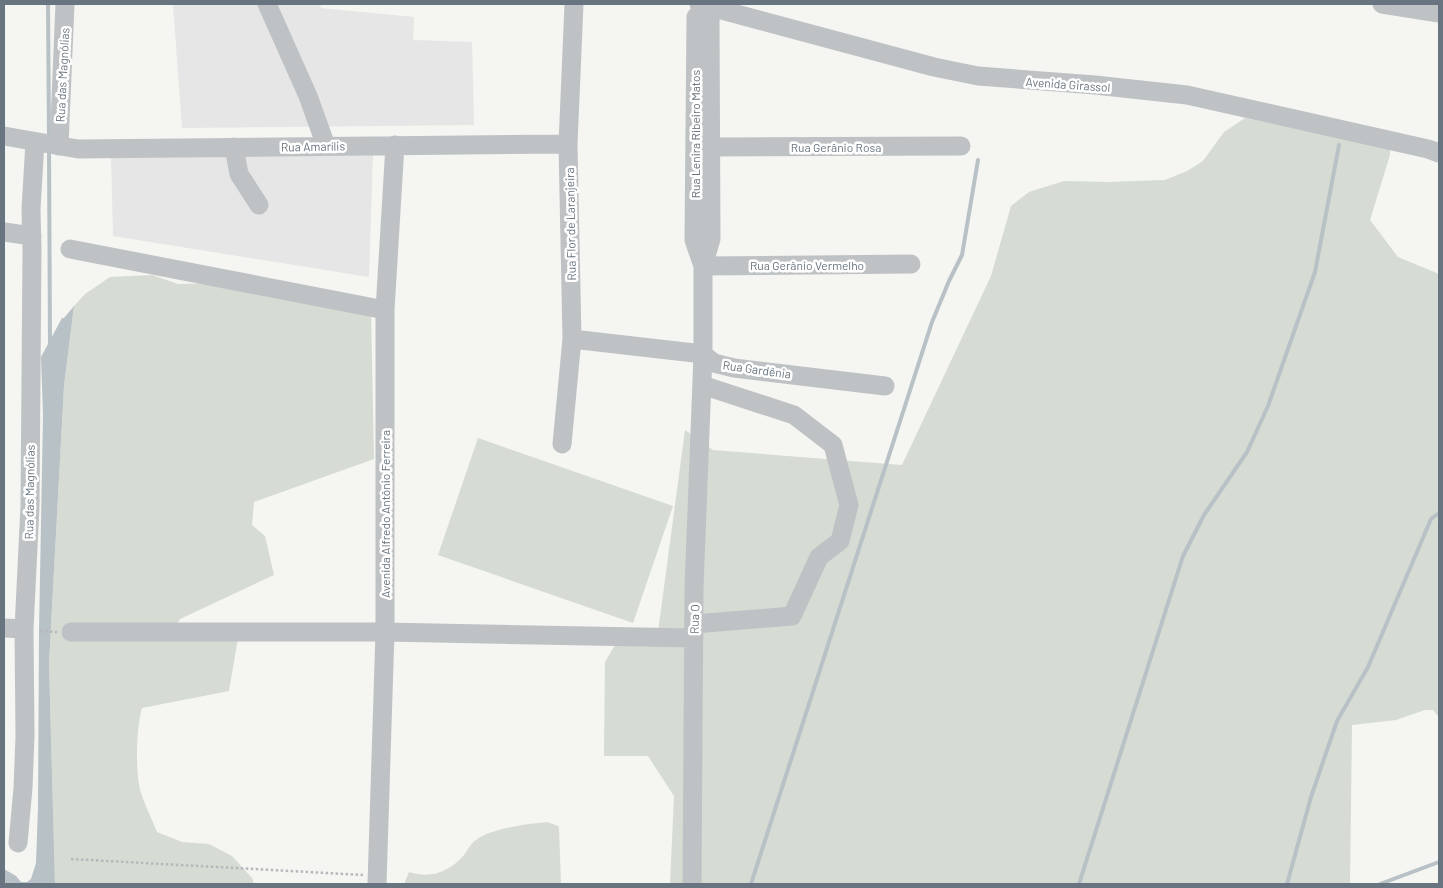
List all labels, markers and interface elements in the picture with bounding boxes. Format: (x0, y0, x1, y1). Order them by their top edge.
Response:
street label: Rua das Magnólias (53, 27, 71, 123)
street label: Rua Lenira Ribeiro Matos (688, 69, 702, 198)
street label: Avenida Girassol (1025, 74, 1111, 94)
street label: Rua Amarílis (281, 138, 345, 154)
street label: Rua Gerânio Rosa (791, 140, 881, 154)
street label: Rua Flor de Laranjeira (562, 167, 578, 281)
street label: Rua Gerânio Vermelho (750, 258, 864, 272)
street label: Rua Gardênia (722, 357, 792, 381)
street label: Avenida Alfredo Antônio Ferreira (378, 430, 392, 598)
street label: Rua das Magnólias (21, 444, 37, 540)
street label: Rua O (687, 604, 701, 634)

